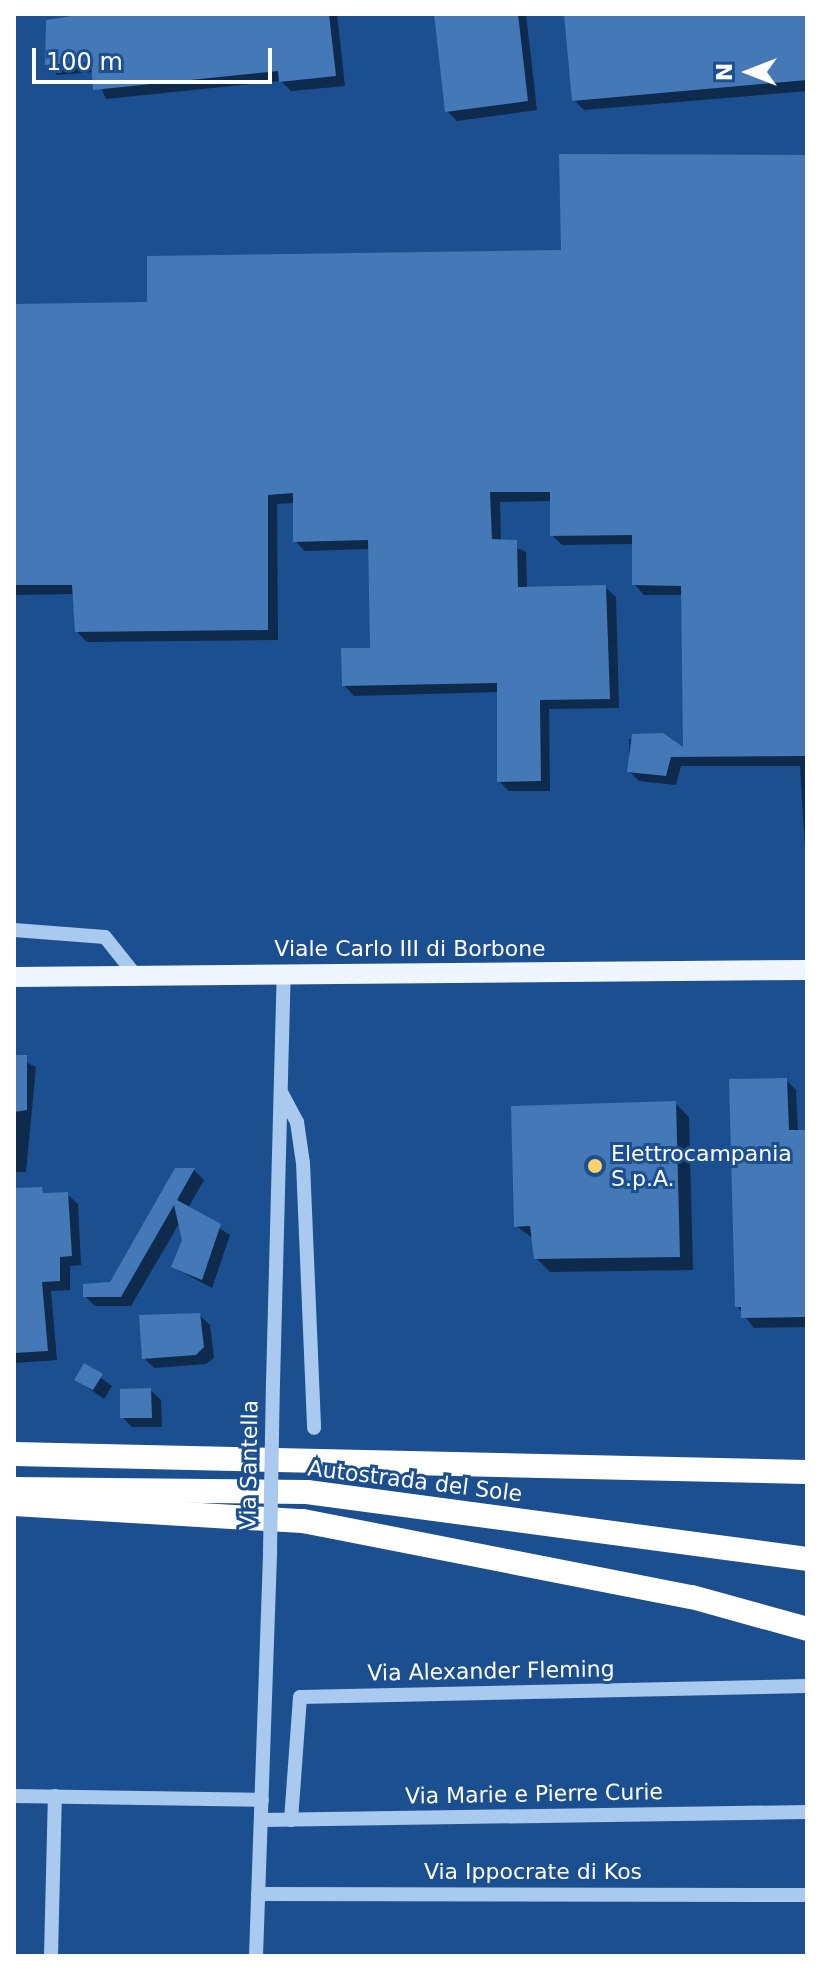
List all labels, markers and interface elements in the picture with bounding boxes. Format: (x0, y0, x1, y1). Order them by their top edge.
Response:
scale bar (36, 32, 276, 82)
north arrow (709, 32, 789, 112)
text: 100 m (46, 48, 123, 76)
text: N (712, 63, 737, 81)
street label: Viale Carlo III di Borbone (274, 936, 546, 962)
place label: Elettrocampania S.p.A. (611, 1140, 792, 1192)
marker: Elettrocampania S.p.A. (586, 1157, 604, 1175)
street label: Via Santella (235, 1400, 263, 1530)
street label: Autostrada del Sole (306, 1455, 524, 1507)
street label: Via Alexander Fleming (367, 1656, 615, 1686)
street label: Via Marie e Pierre Curie (405, 1779, 663, 1809)
street label: Via Ippocrate di Kos (424, 1859, 642, 1885)

